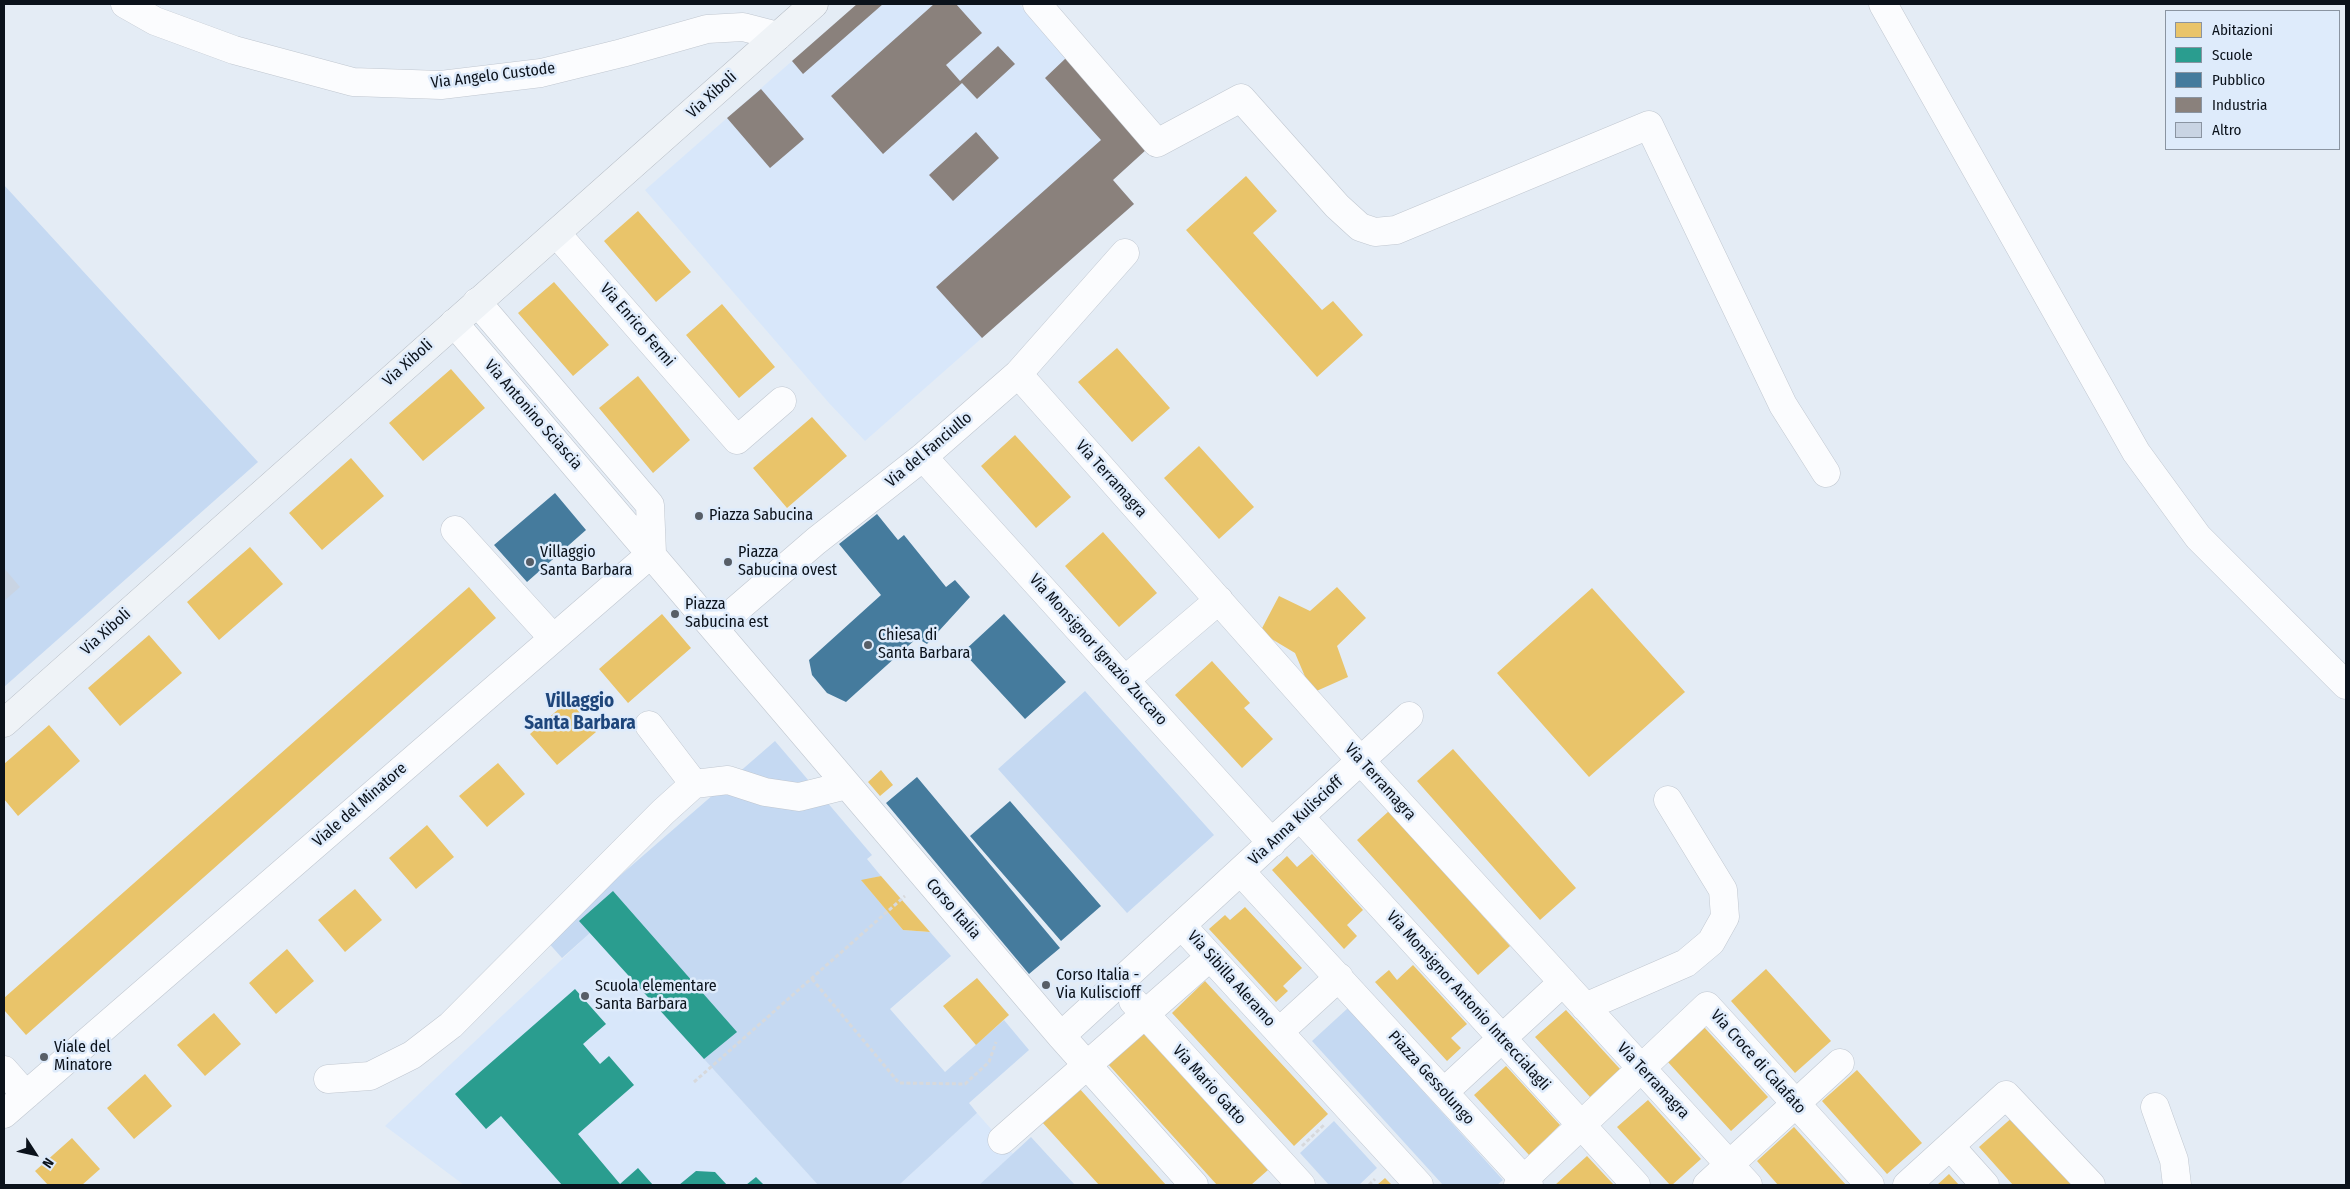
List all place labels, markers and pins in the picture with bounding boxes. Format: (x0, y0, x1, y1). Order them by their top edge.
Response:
place label: Piazza Sabucina (709, 506, 813, 526)
marker: Piazza Sabucina (693, 510, 705, 522)
place label: Villaggio Santa Barbara (540, 543, 632, 581)
place label: Piazza Sabucina ovest (738, 543, 837, 581)
marker: Villaggio Santa Barbara (524, 556, 536, 568)
marker: Piazza Sabucina ovest (722, 556, 734, 568)
place label: Piazza Sabucina est (685, 595, 769, 633)
marker: Piazza Sabucina est (669, 608, 681, 620)
place label: Chiesa di Santa Barbara (878, 626, 970, 664)
marker: Chiesa di Santa Barbara (862, 639, 874, 651)
place label: Corso Italia - Via Kuliscioff (1056, 966, 1141, 1004)
place label: Scuola elementare Santa Barbara (595, 977, 717, 1015)
marker: Corso Italia - Via Kuliscioff (1040, 979, 1052, 991)
marker: Scuola elementare Santa Barbara (579, 990, 591, 1002)
place label: Viale del Minatore (54, 1038, 112, 1076)
marker: Viale del Minatore (38, 1051, 50, 1063)

